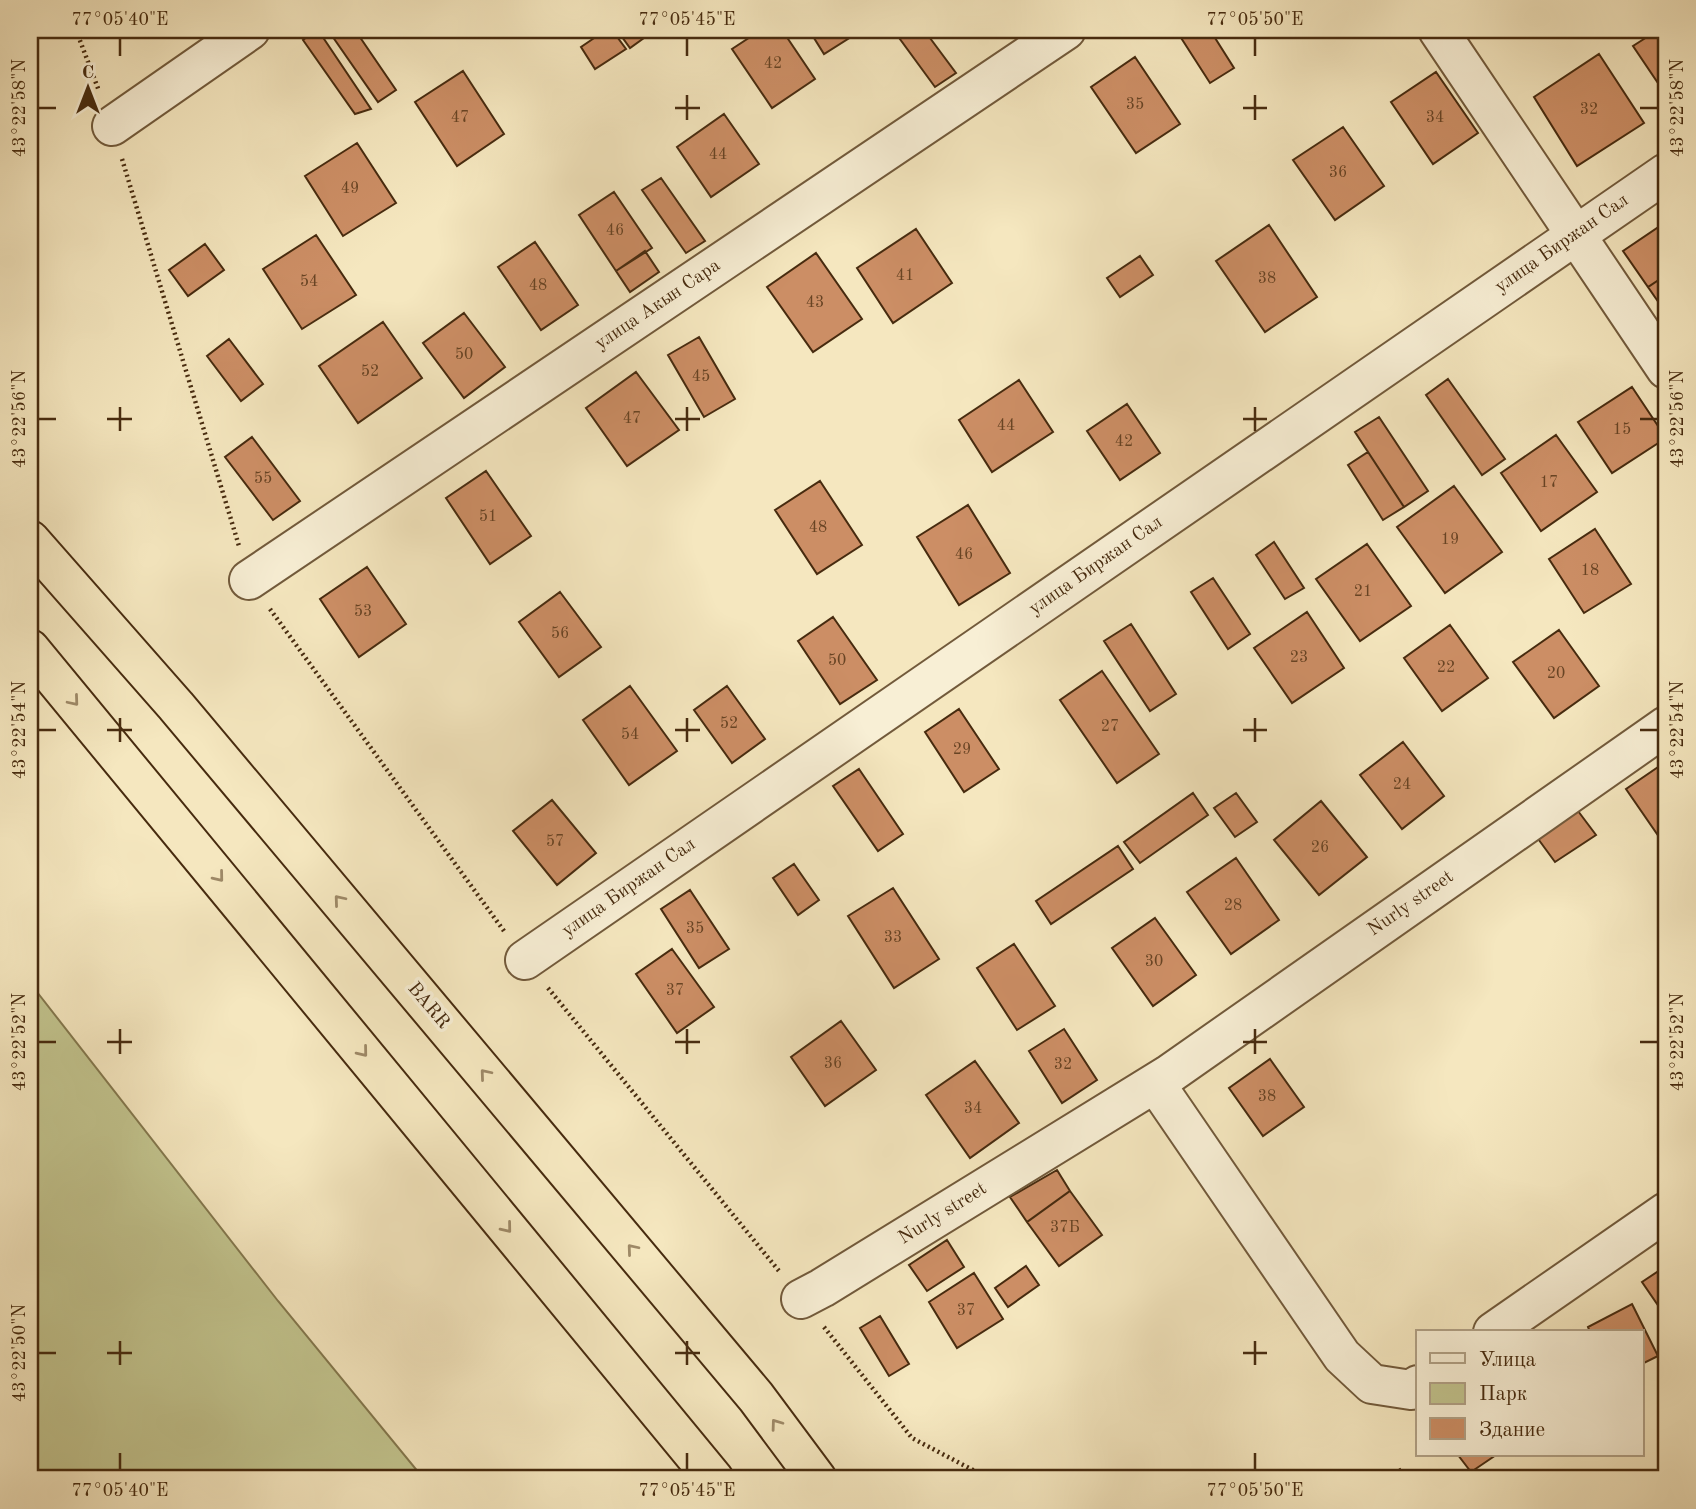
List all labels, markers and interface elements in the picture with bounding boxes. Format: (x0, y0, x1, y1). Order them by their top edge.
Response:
text: 77°05'40"E (72, 11, 168, 29)
text: 77°05'45"E (639, 11, 735, 29)
text: 77°05'50"E (1207, 11, 1303, 29)
north arrow (52, 52, 122, 122)
house number: 42 (764, 56, 782, 72)
text: 43°22'58"N (11, 59, 29, 157)
text: 43°22'58"N (1669, 59, 1687, 157)
text: С (82, 64, 94, 83)
house number: 35 (1126, 97, 1144, 113)
house number: 32 (1580, 102, 1598, 118)
house number: 47 (451, 110, 469, 126)
house number: 34 (1426, 110, 1444, 126)
house number: 44 (709, 147, 727, 163)
house number: 36 (1329, 165, 1347, 181)
house number: 49 (341, 181, 359, 197)
street label: улица Биржан Сал (1492, 191, 1632, 297)
house number: 46 (606, 223, 624, 239)
street label: улица Акын Сара (592, 256, 725, 354)
house number: 41 (896, 268, 914, 284)
house number: 38 (1258, 271, 1276, 287)
house number: 54 (300, 274, 318, 290)
house number: 48 (529, 278, 547, 294)
house number: 43 (806, 295, 824, 311)
house number: 50 (455, 347, 473, 363)
house number: 52 (361, 364, 379, 380)
house number: 45 (692, 369, 710, 385)
text: 43°22'56"N (11, 370, 29, 468)
text: 43°22'56"N (1669, 370, 1687, 468)
house number: 47 (623, 411, 641, 427)
house number: 44 (997, 418, 1015, 434)
house number: 15 (1613, 422, 1631, 438)
house number: 42 (1115, 434, 1133, 450)
house number: 55 (254, 471, 272, 487)
house number: 17 (1540, 475, 1558, 491)
house number: 51 (479, 509, 497, 525)
street label: улица Биржан Сал (1026, 513, 1166, 619)
house number: 48 (809, 520, 827, 536)
house number: 19 (1441, 532, 1459, 548)
house number: 46 (955, 547, 973, 563)
house number: 18 (1581, 563, 1599, 579)
house number: 21 (1354, 584, 1372, 600)
house number: 53 (354, 604, 372, 620)
house number: 56 (551, 626, 569, 642)
house number: 23 (1290, 650, 1308, 666)
house number: 50 (828, 653, 846, 669)
house number: 22 (1437, 660, 1455, 676)
house number: 20 (1547, 666, 1565, 682)
text: 43°22'54"N (11, 681, 29, 779)
text: 43°22'54"N (1669, 681, 1687, 779)
one-way arrow (65, 694, 78, 706)
house number: 52 (720, 716, 738, 732)
house number: 27 (1101, 719, 1119, 735)
house number: 54 (621, 727, 639, 743)
house number: 29 (953, 742, 971, 758)
house number: 24 (1393, 777, 1411, 793)
house number: 57 (546, 834, 564, 850)
street label: улица Биржан Сал (559, 835, 699, 941)
house number: 26 (1311, 840, 1329, 856)
street label: Nurly street (1365, 868, 1457, 940)
one-way arrow (210, 869, 223, 881)
one-way arrow (335, 896, 347, 909)
house number: 28 (1224, 898, 1242, 914)
house number: 35 (686, 921, 704, 937)
house number: 33 (884, 930, 902, 946)
house number: 30 (1145, 954, 1163, 970)
street label: BARR (403, 979, 453, 1033)
house number: 37 (666, 983, 684, 999)
text: 43°22'52"N (11, 993, 29, 1091)
text: 43°22'52"N (1669, 993, 1687, 1091)
one-way arrow (355, 1044, 367, 1057)
house number: 36 (824, 1056, 842, 1072)
house number: 32 (1054, 1057, 1072, 1073)
one-way arrow (481, 1070, 494, 1082)
house number: 38 (1258, 1089, 1276, 1105)
house number: 34 (964, 1101, 982, 1117)
street label: Nurly street (896, 1179, 990, 1249)
one-way arrow (499, 1220, 512, 1233)
house number: 37Б (1050, 1220, 1080, 1236)
one-way arrow (627, 1244, 640, 1256)
house number: 37 (957, 1303, 975, 1319)
text: 43°22'50"N (11, 1304, 29, 1402)
legend (1416, 1330, 1644, 1456)
text: Улица (1479, 1350, 1536, 1371)
text: Парк (1479, 1384, 1528, 1405)
one-way arrow (772, 1419, 784, 1432)
text: Здание (1479, 1420, 1545, 1441)
text: 77°05'40"E (72, 1482, 168, 1500)
text: 77°05'45"E (639, 1482, 735, 1500)
text: 77°05'50"E (1207, 1482, 1303, 1500)

